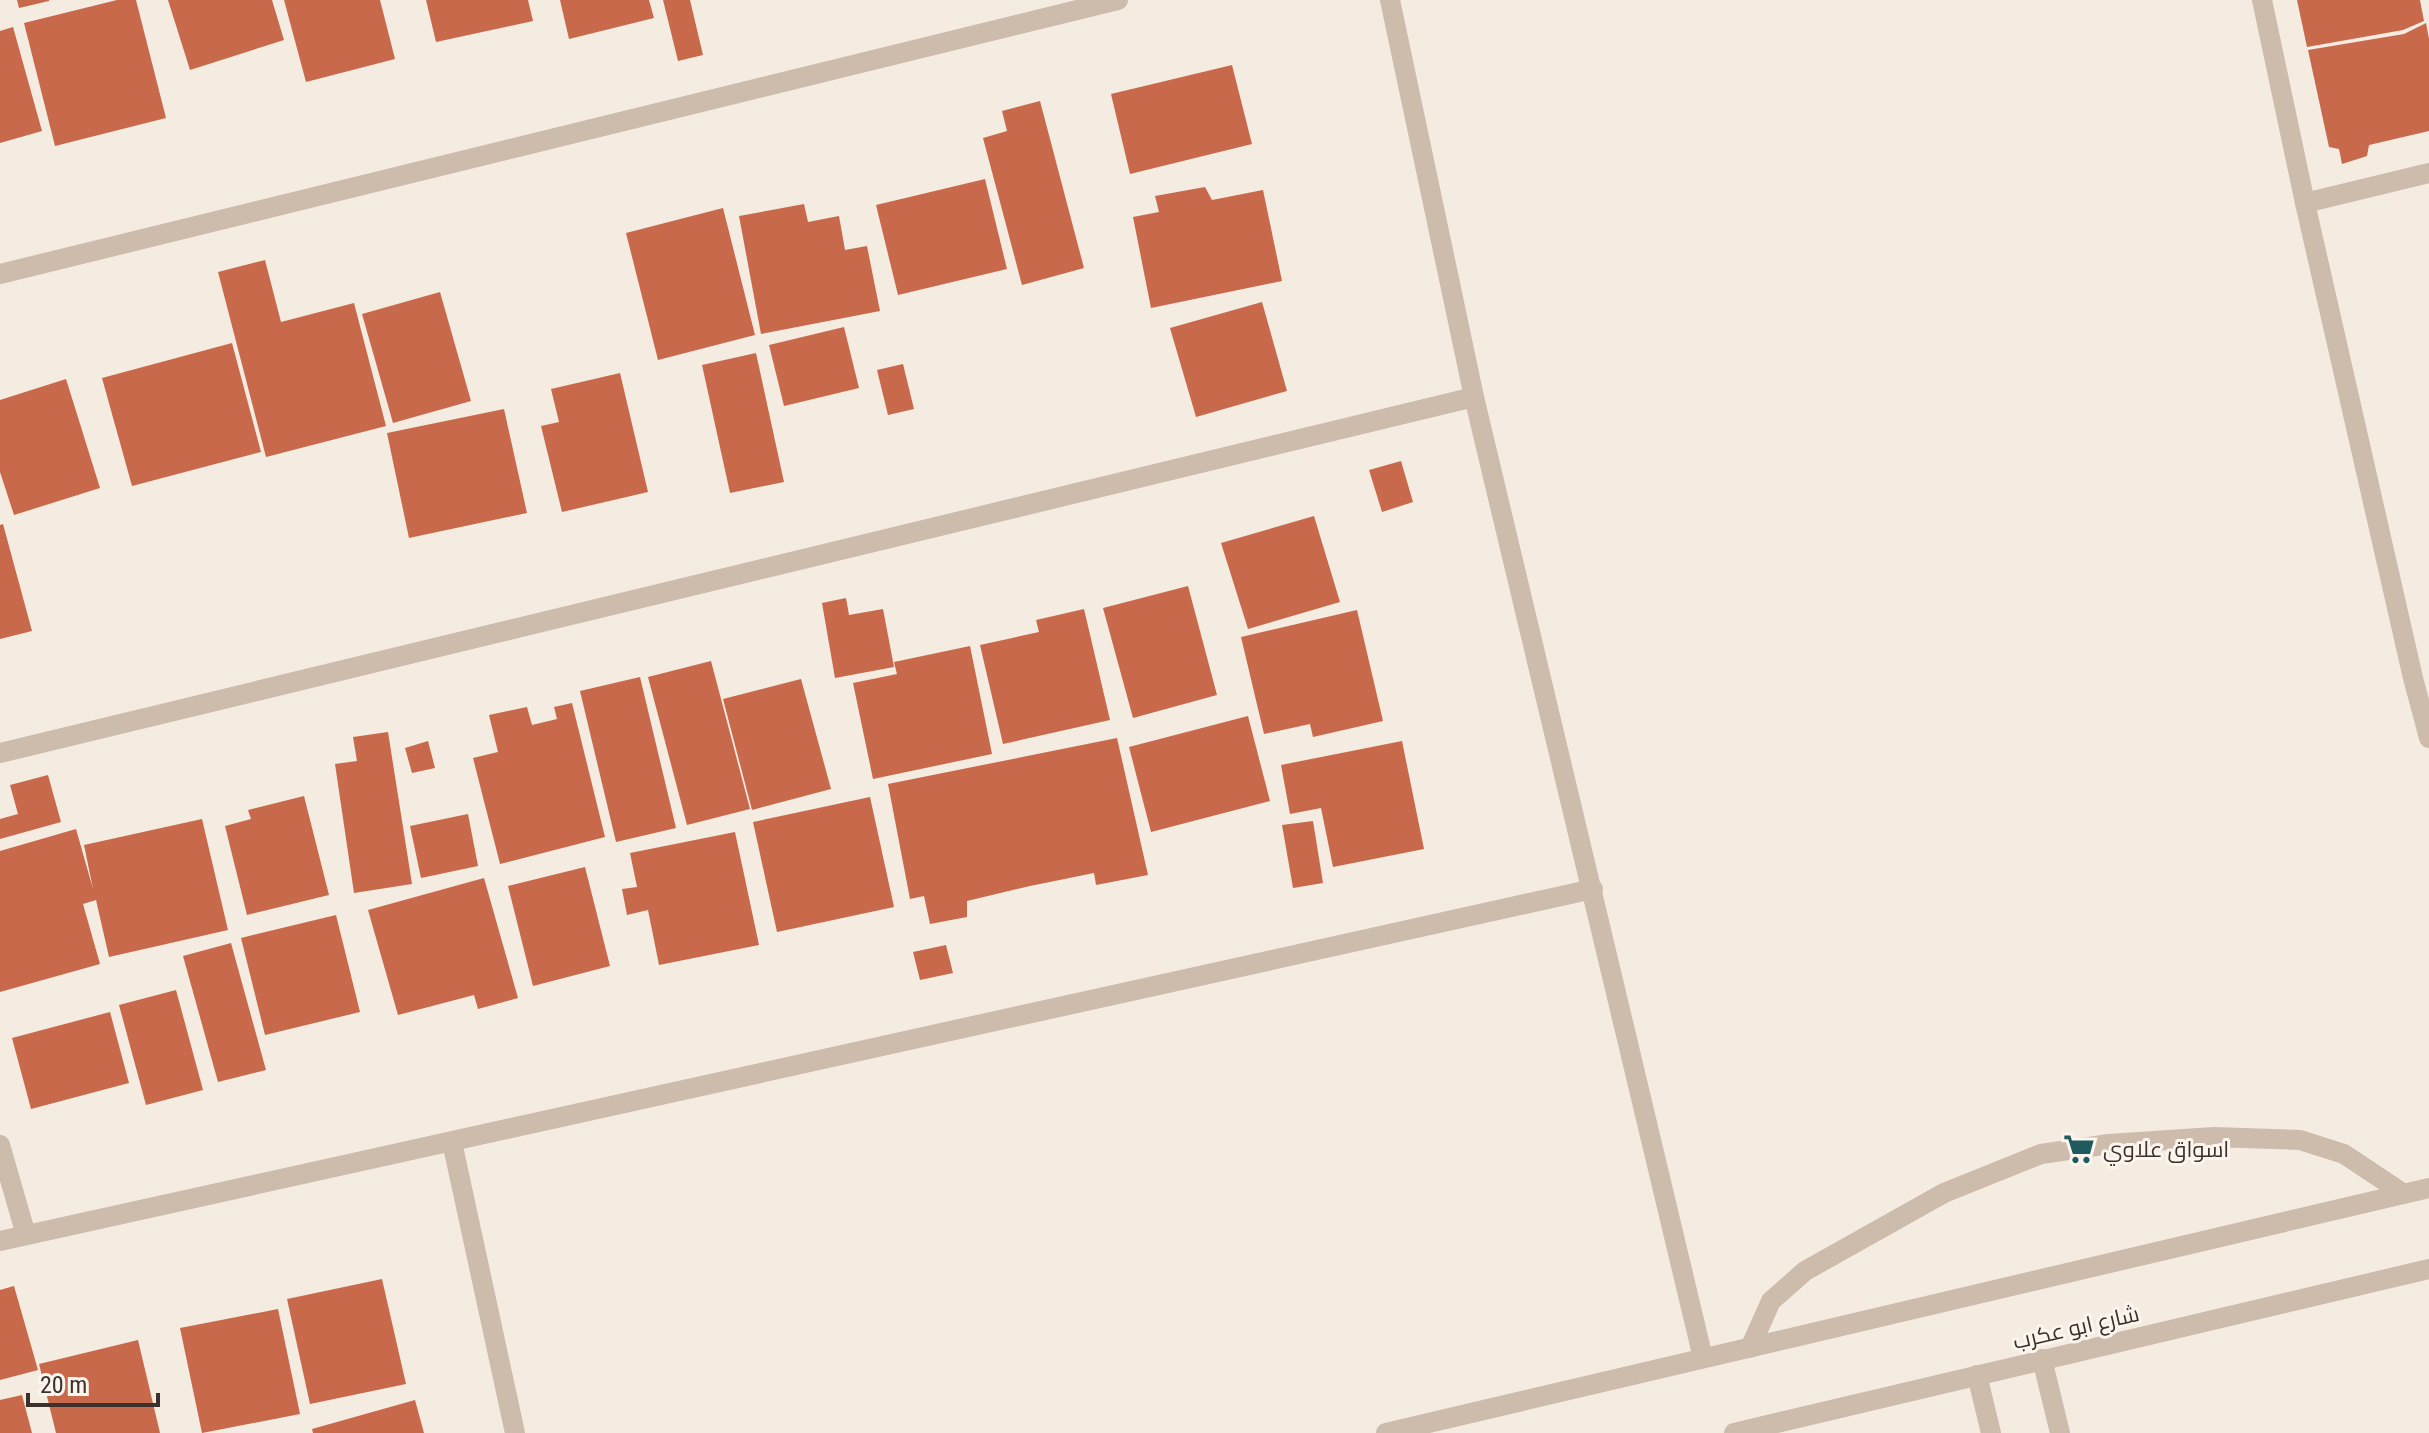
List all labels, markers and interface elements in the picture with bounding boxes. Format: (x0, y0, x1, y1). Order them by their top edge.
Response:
supermarket icon: اسواق علاوي (2062, 1132, 2096, 1166)
place label: اسواق علاوي (2103, 1137, 2229, 1166)
street label: شارع ابو عكرب (2011, 1301, 2142, 1356)
scale bar (28, 1357, 158, 1407)
text: 20 m (40, 1371, 87, 1399)

